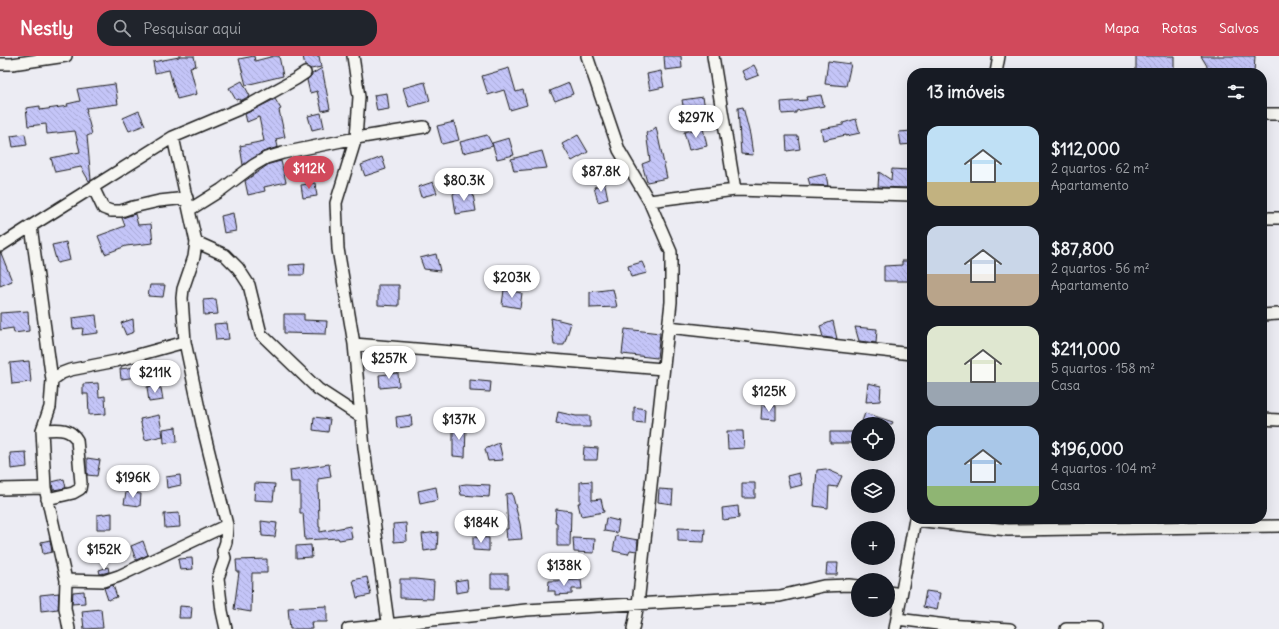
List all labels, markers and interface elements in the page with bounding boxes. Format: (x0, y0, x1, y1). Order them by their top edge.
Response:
search box (97, 10, 377, 46)
text: Nestly (20, 16, 73, 40)
icon: search (111, 17, 133, 39)
text: Pesquisar aqui (143, 19, 241, 38)
text: Mapa (1104, 19, 1139, 37)
text: Rotas (1161, 19, 1197, 37)
text: Salvos (1219, 19, 1259, 37)
text: 13 imóveis (927, 81, 1005, 103)
icon: filters (1225, 81, 1247, 103)
pin: $297K (668, 105, 724, 139)
text: $297K (678, 109, 714, 126)
text: $112,000 (1051, 138, 1120, 160)
icon: home (959, 142, 1007, 190)
pin: $112K (281, 156, 337, 190)
pin: $87.8K (568, 159, 634, 193)
text: $112K (293, 160, 325, 177)
text: 2 quartos · 62 m² (1051, 160, 1149, 177)
text: $87.8K (581, 163, 621, 180)
pin: $80.3K (431, 168, 497, 202)
text: $80.3K (443, 172, 485, 189)
text: Apartamento (1051, 177, 1129, 194)
text: $87,800 (1051, 238, 1114, 260)
icon: home (959, 242, 1007, 290)
text: 2 quartos · 56 m² (1051, 260, 1150, 277)
pin: $203K (484, 265, 540, 299)
text: $203K (493, 269, 531, 286)
text: Apartamento (1051, 277, 1129, 294)
text: $211,000 (1051, 338, 1120, 360)
icon: home (959, 342, 1007, 390)
pin: $257K (361, 346, 417, 380)
text: $257K (371, 350, 407, 367)
pin: $211K (127, 360, 183, 394)
text: 5 quartos · 158 m² (1051, 360, 1155, 377)
text: $211K (139, 364, 171, 381)
text: Casa (1051, 377, 1080, 394)
pin: $125K (741, 379, 797, 413)
text: $125K (752, 383, 786, 400)
pin: $137K (431, 407, 487, 441)
text: $137K (442, 411, 476, 428)
map controls (851, 417, 895, 617)
button: locate (851, 417, 895, 461)
text: $196,000 (1051, 438, 1124, 460)
icon: home (959, 442, 1007, 490)
text: 4 quartos · 104 m² (1051, 460, 1156, 477)
pin: $196K (105, 465, 161, 499)
text: $196K (115, 469, 151, 486)
button: layers (851, 469, 895, 513)
text: Casa (1051, 477, 1080, 494)
pin: $184K (453, 510, 509, 544)
text: $184K (463, 514, 499, 531)
button: + (851, 521, 895, 565)
pin: $152K (76, 537, 132, 571)
text: $152K (87, 541, 121, 558)
pin: $138K (536, 553, 592, 587)
text: $138K (546, 557, 582, 574)
button: − (851, 573, 895, 617)

